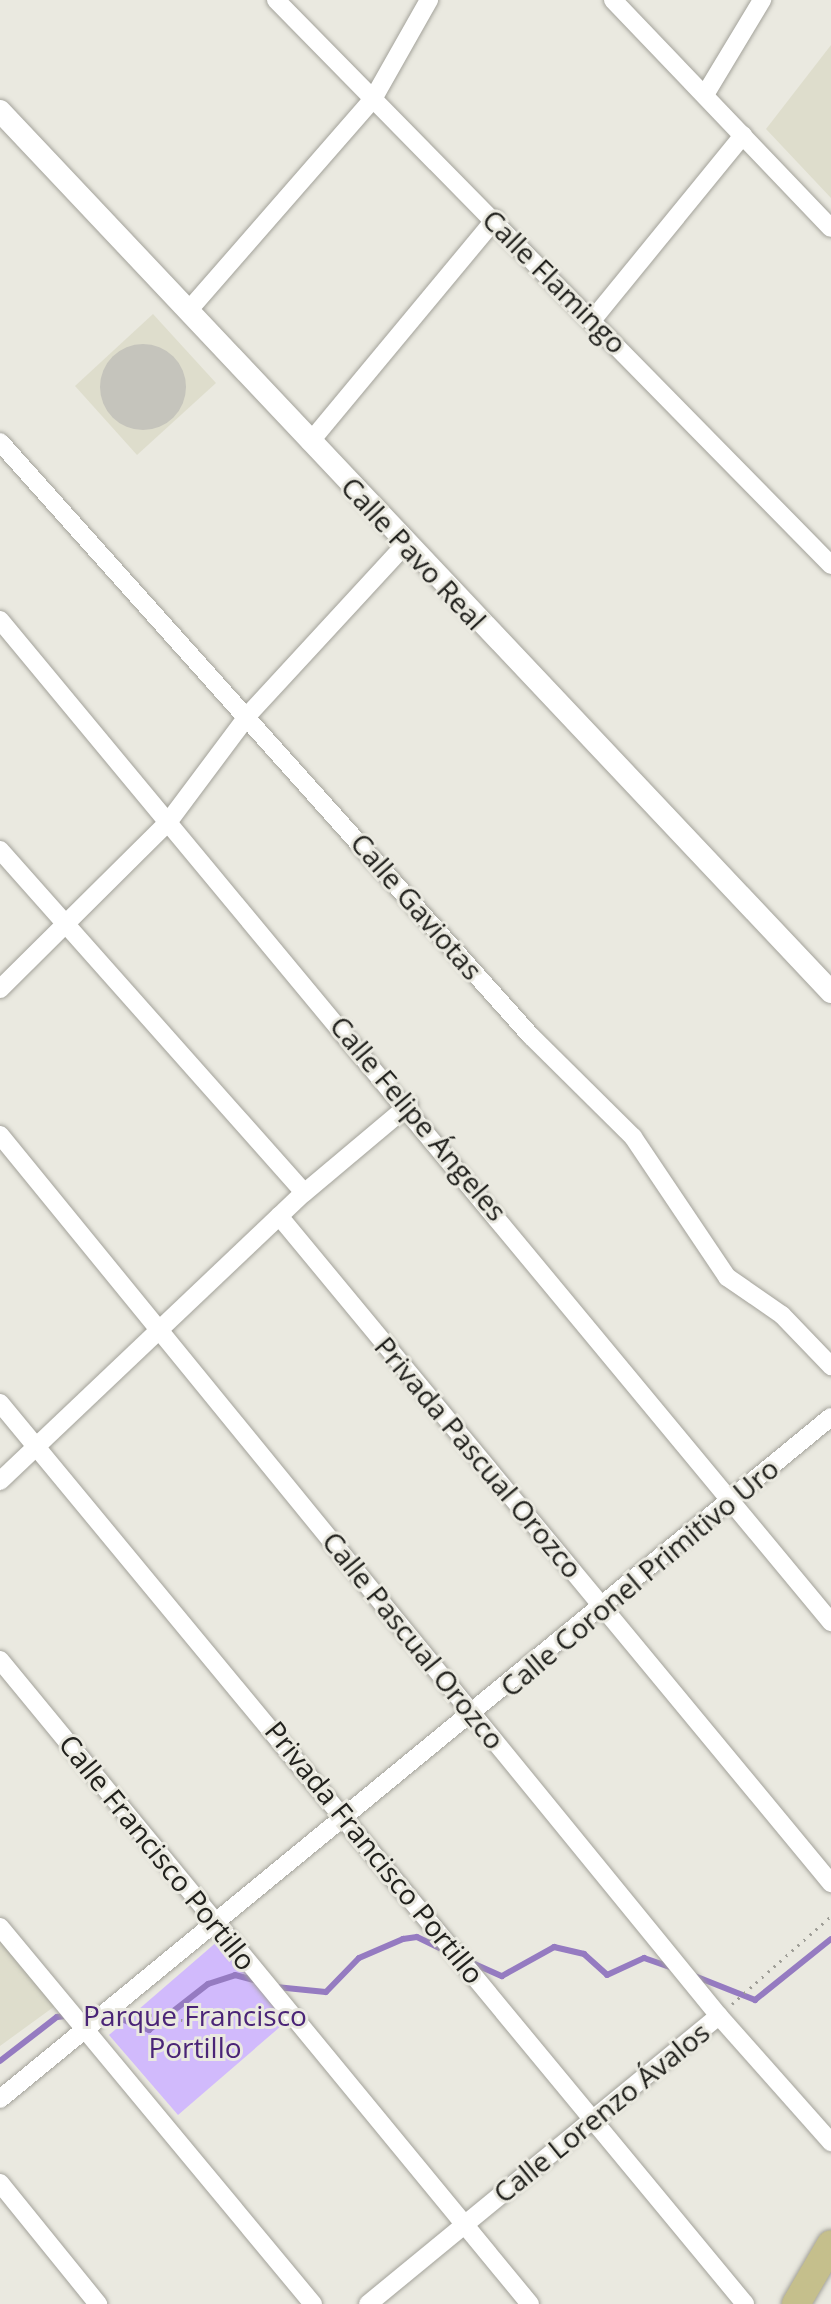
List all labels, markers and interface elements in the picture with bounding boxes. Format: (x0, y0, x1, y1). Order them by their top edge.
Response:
street label: Calle Flamingo (476, 202, 634, 360)
street label: Calle Pavo Real (335, 470, 493, 636)
street label: Calle Gaviotas (344, 826, 490, 986)
street label: Calle Felipe Ángeles (324, 1009, 514, 1227)
street label: Privada Pascual Orozco (368, 1330, 590, 1584)
street label: Calle Coronel Primitivo Uro (493, 1451, 785, 1703)
street label: Calle Pascual Orozco (316, 1525, 512, 1755)
street label: Privada Francisco Portillo (259, 1714, 491, 1990)
street label: Calle Francisco Portillo (53, 1727, 263, 1977)
park label: Parque Francisco Portillo (83, 1998, 307, 2064)
street label: Calle Lorenzo Ávalos (486, 2015, 716, 2209)

